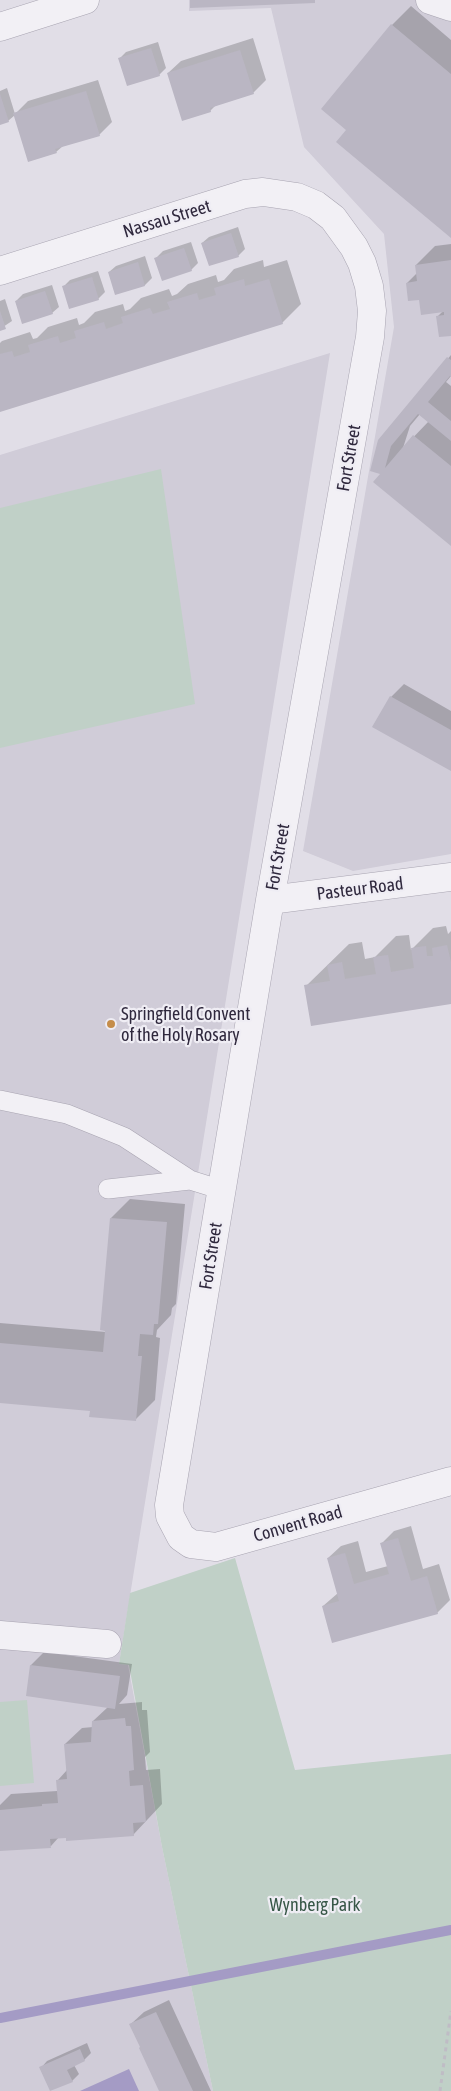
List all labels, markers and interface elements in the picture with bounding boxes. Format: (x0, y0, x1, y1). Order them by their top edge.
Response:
street label: Nassau Street (120, 195, 214, 243)
street label: Fort Street (332, 423, 366, 493)
street label: Fort Street (261, 822, 295, 892)
street label: Pasteur Road (315, 873, 405, 905)
place label: Springfield Convent of the Holy Rosary (121, 1003, 250, 1046)
marker: Springfield Convent of the Holy Rosary (105, 1018, 117, 1030)
street label: Fort Street (195, 1221, 227, 1291)
street label: Convent Road (251, 1501, 345, 1547)
park label: Wynberg Park (270, 1894, 360, 1916)

